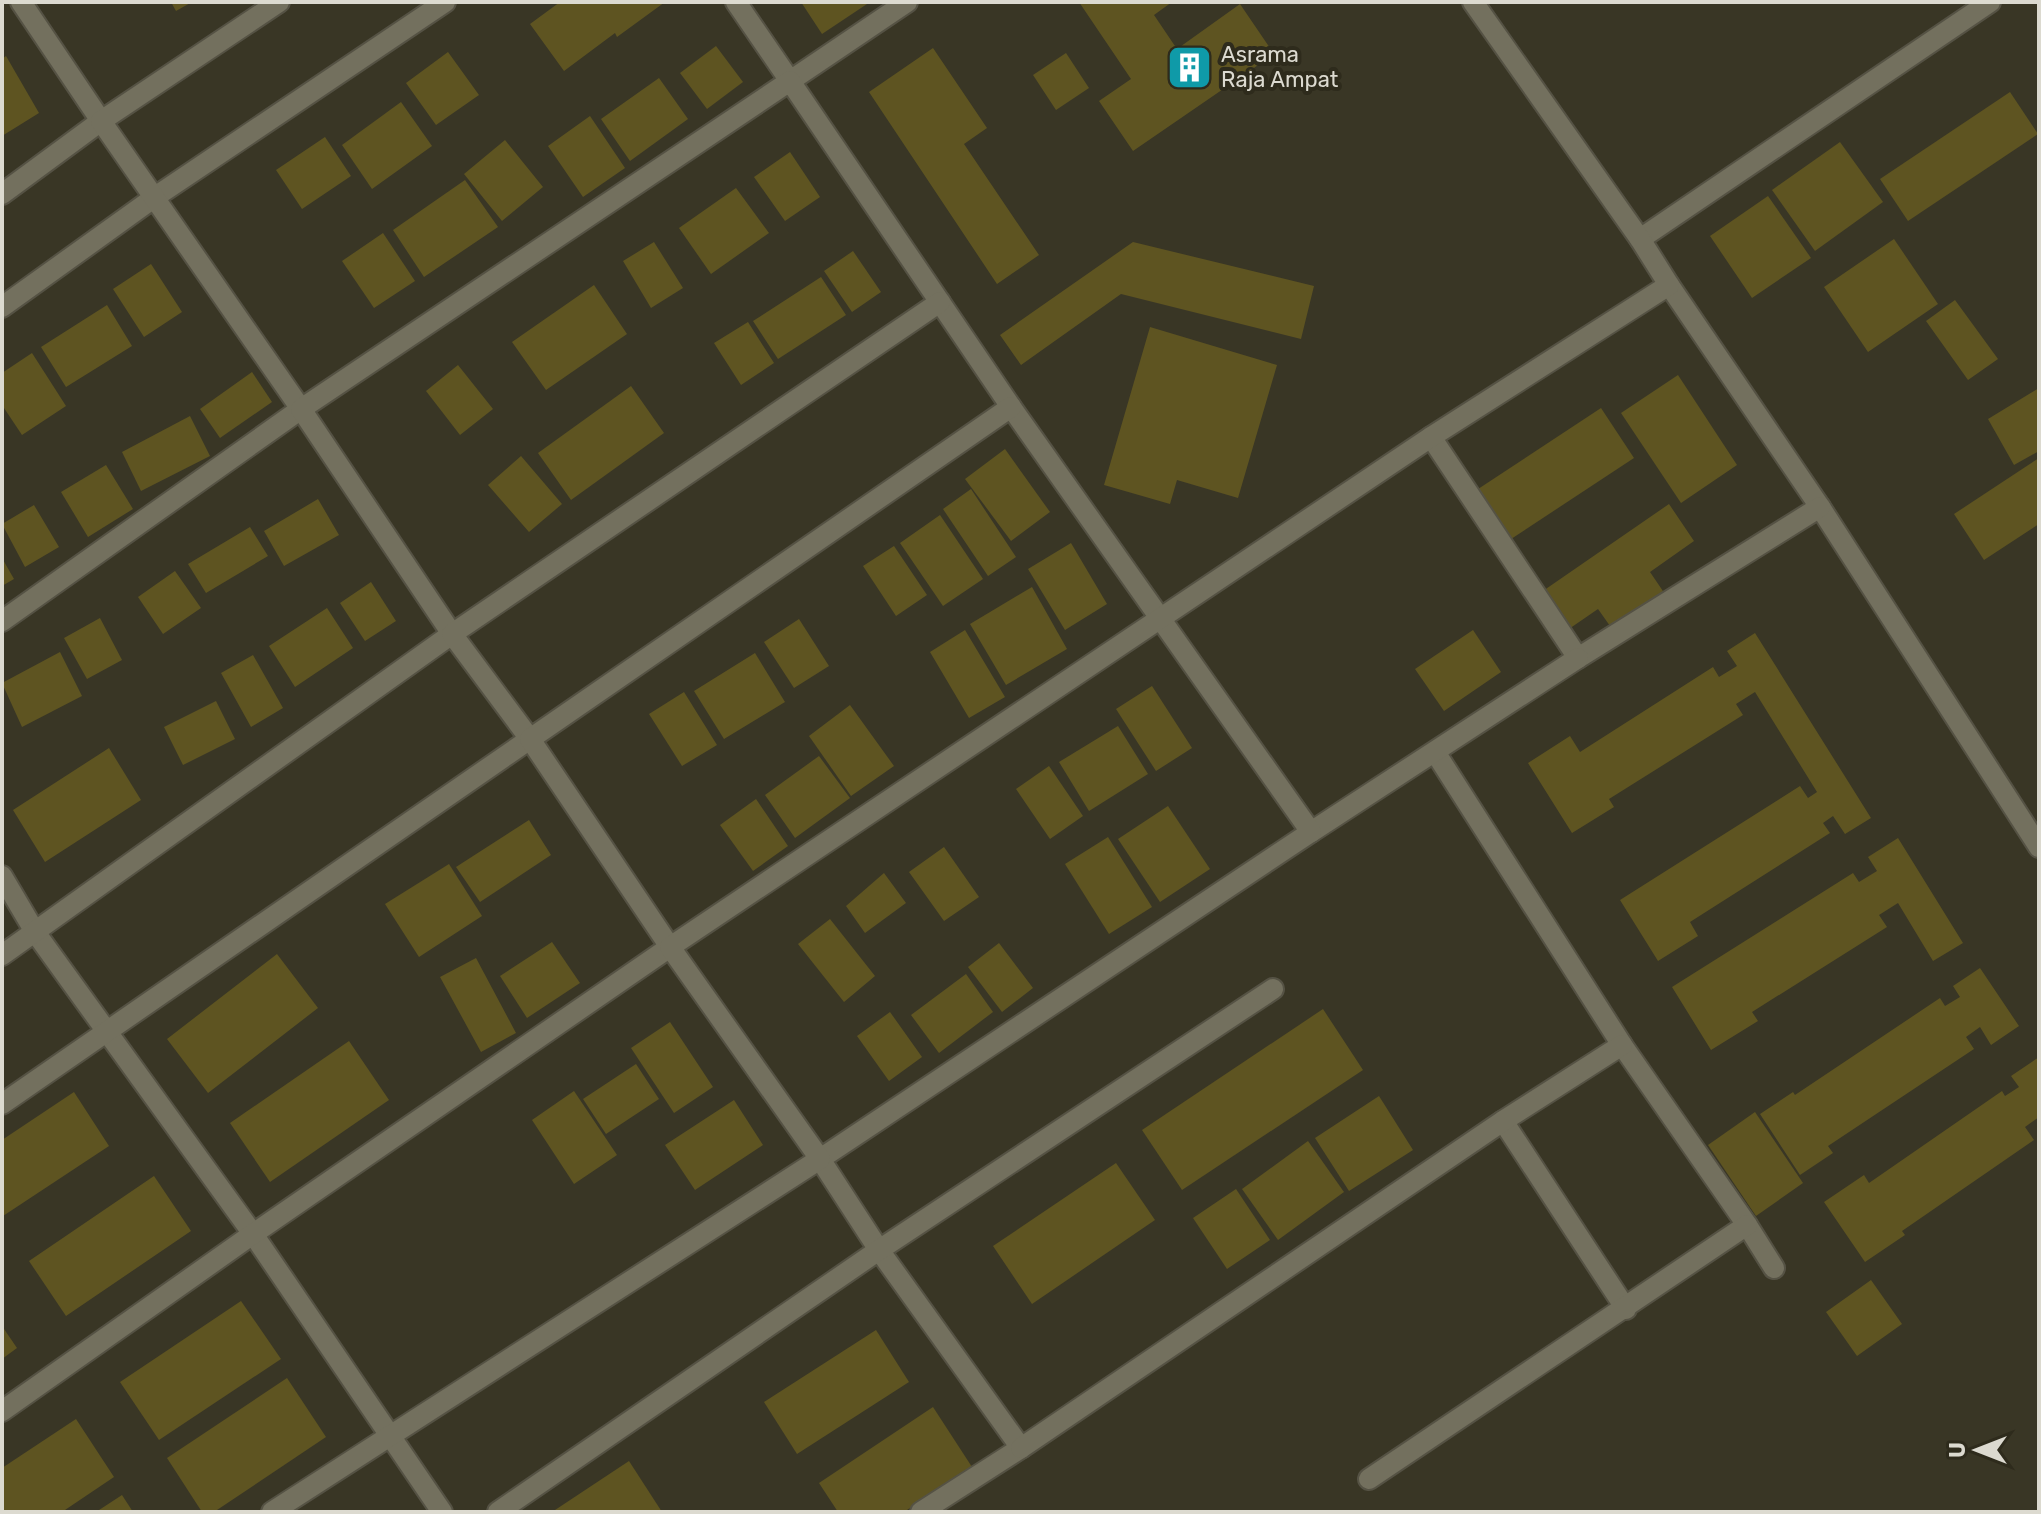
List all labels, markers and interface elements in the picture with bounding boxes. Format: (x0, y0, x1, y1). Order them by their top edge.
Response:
place label: Asrama Raja Ampat (1221, 41, 1339, 93)
building icon: Asrama Raja Ampat (1166, 43, 1214, 91)
north arrow (1937, 1410, 2017, 1490)
text: U (1944, 1442, 1971, 1458)

